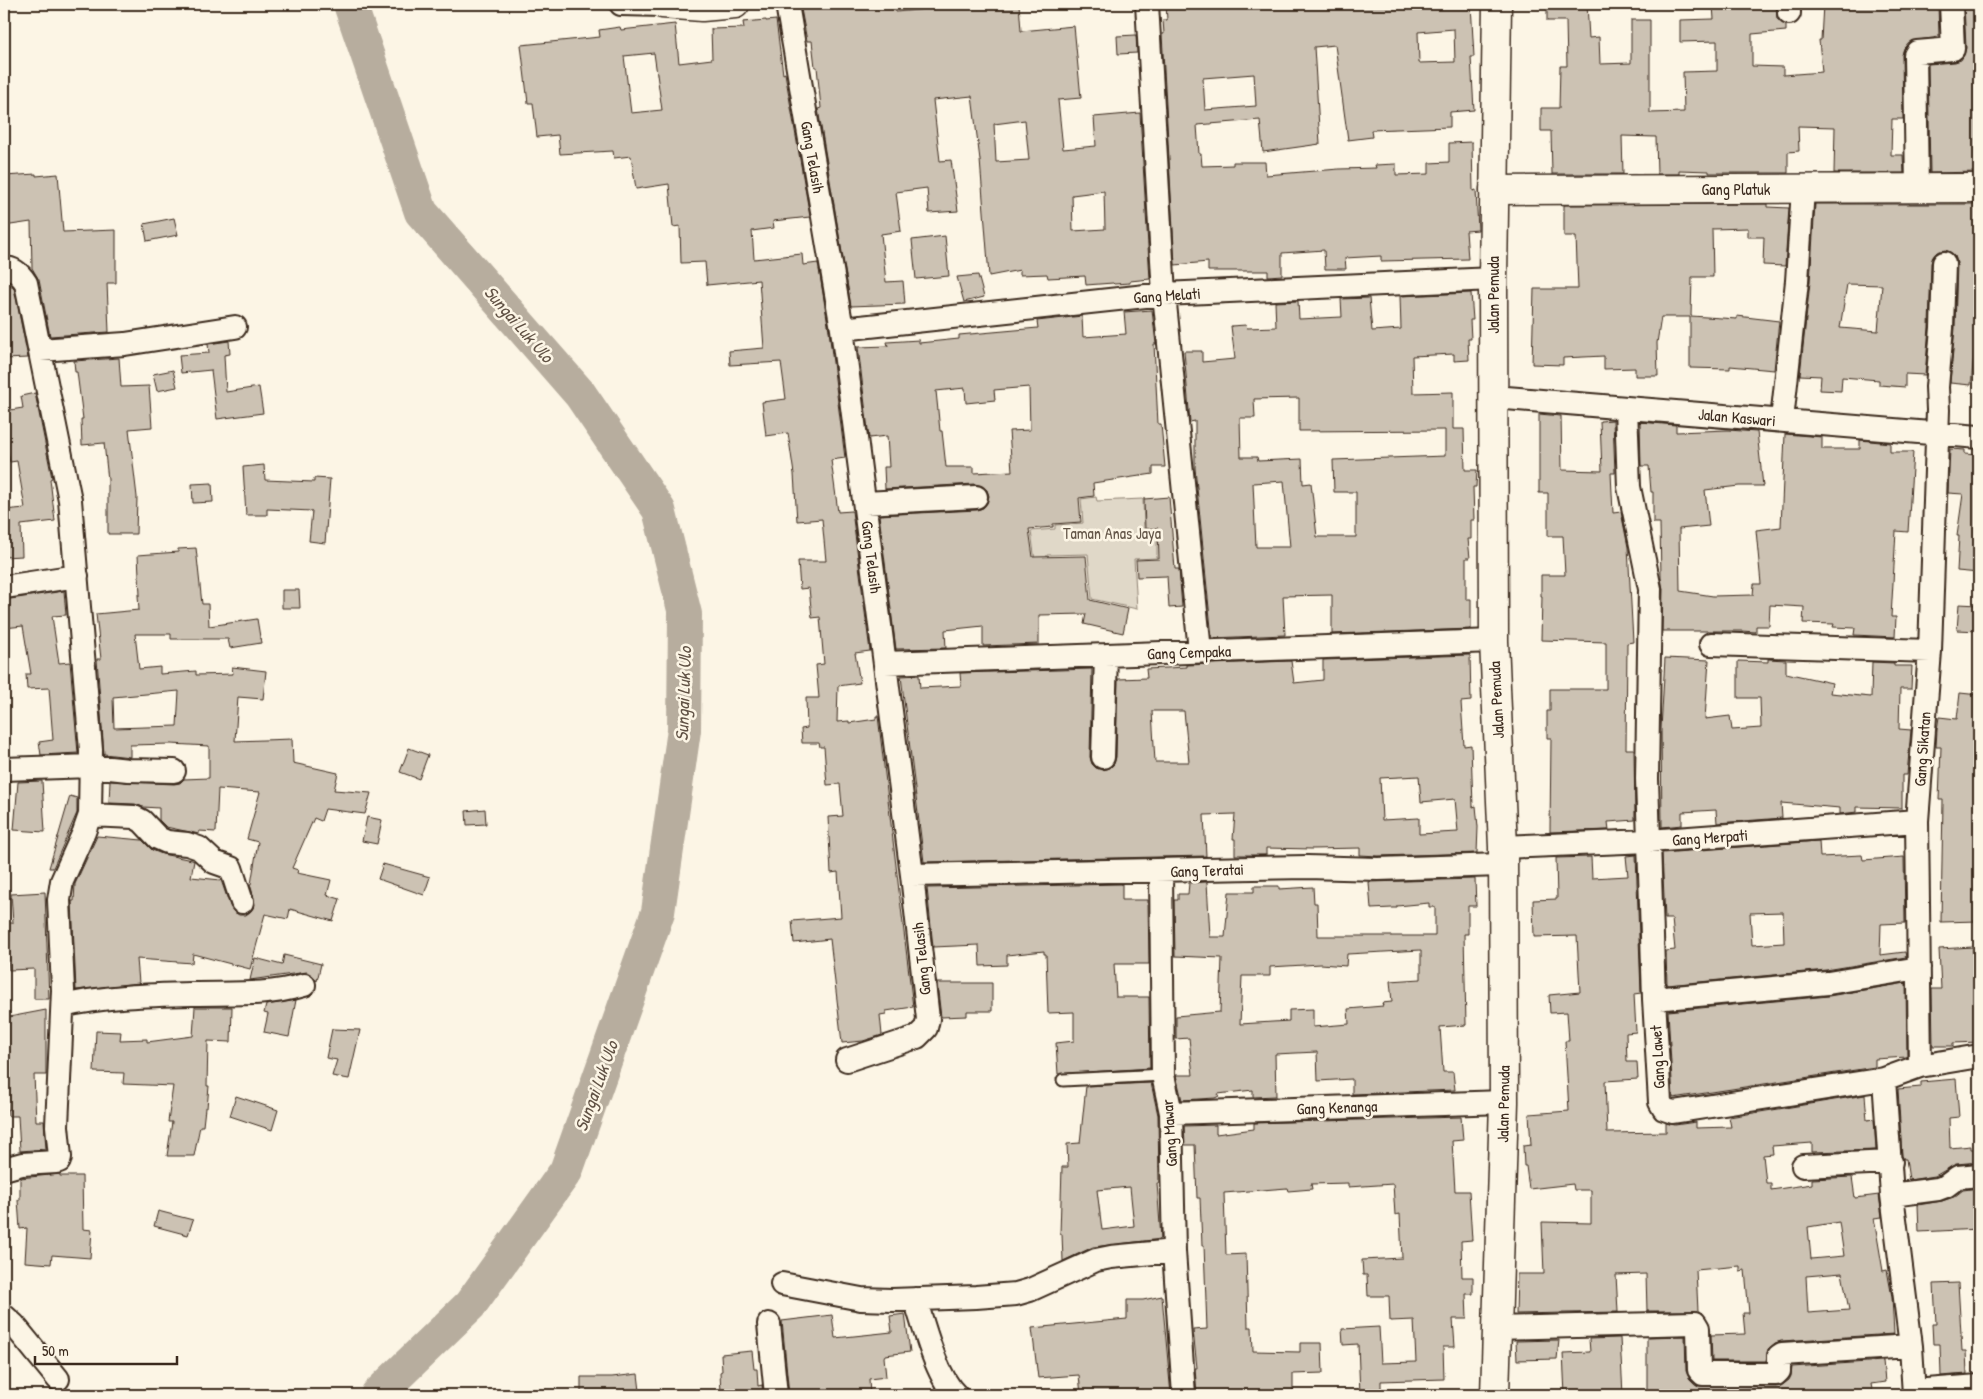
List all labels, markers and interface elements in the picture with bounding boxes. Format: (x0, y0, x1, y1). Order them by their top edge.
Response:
street label: Gang Telasih (796, 119, 830, 195)
street label: Gang Platuk (1702, 178, 1771, 200)
street label: Jalan Pemuda (1482, 256, 1504, 334)
water label: Sungai Luk Ulo (479, 280, 561, 369)
street label: Gang Melati (1133, 282, 1201, 308)
street label: Jalan Kaswari (1697, 403, 1777, 431)
street label: Gang Telasih (857, 520, 887, 595)
park label: Taman Anas Jaya (1063, 522, 1161, 544)
street label: Gang Cempaka (1147, 640, 1231, 664)
water label: Sungai Luk Ulo (669, 645, 697, 742)
street label: Jalan Pemuda (1483, 661, 1509, 739)
street label: Gang Sikatan (1908, 711, 1936, 787)
street label: Gang Merpati (1671, 823, 1749, 851)
street label: Gang Teratai (1170, 858, 1244, 882)
street label: Gang Telasih (906, 921, 936, 996)
street label: Gang Lawet (1644, 1024, 1670, 1089)
water label: Sungai Luk Ulo (568, 1036, 624, 1135)
street label: Jalan Pemuda (1491, 1065, 1515, 1143)
street label: Gang Kenanga (1296, 1095, 1378, 1119)
street label: Gang Mawar (1156, 1099, 1182, 1167)
scale bar (35, 1334, 178, 1366)
text: 50 m (42, 1340, 69, 1361)

